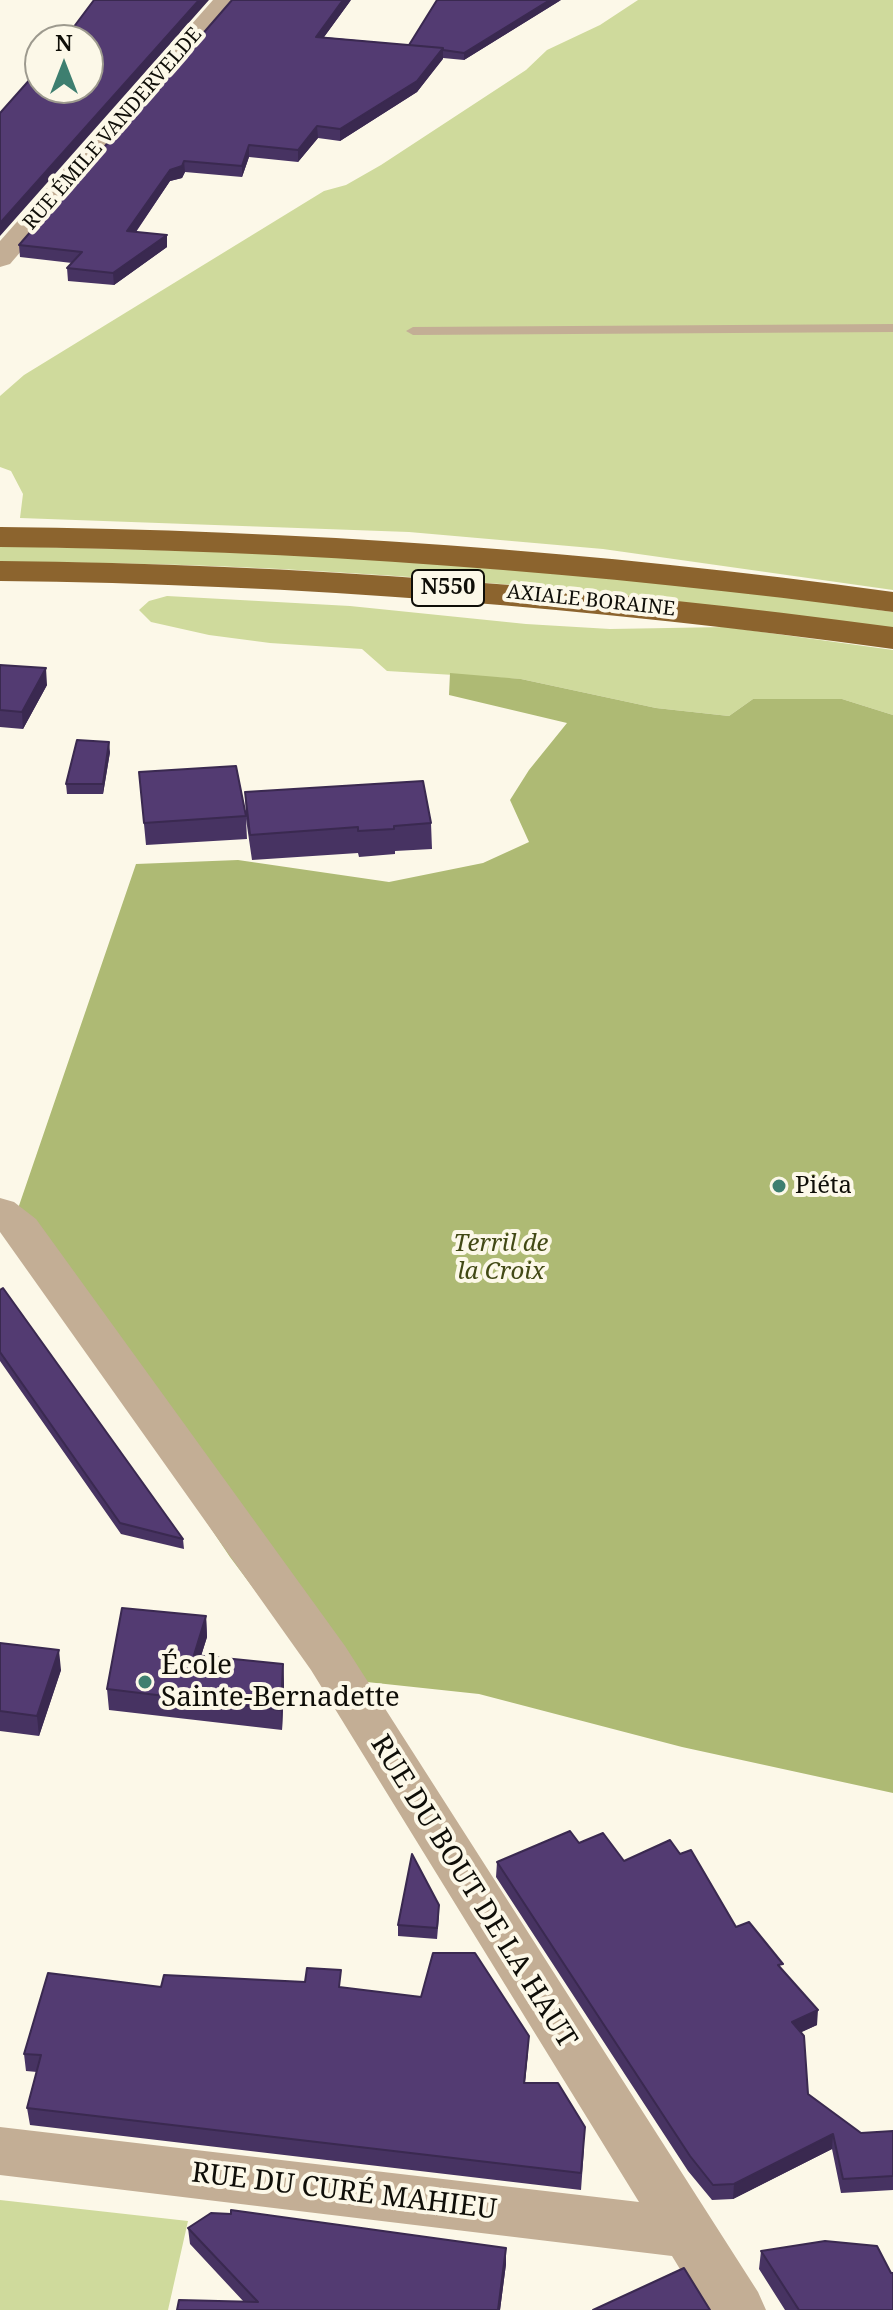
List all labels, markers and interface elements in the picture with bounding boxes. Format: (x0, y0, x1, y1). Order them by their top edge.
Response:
street label: RUE ÉMILE VANDERVELDE (19, 23, 207, 235)
north arrow (24, 24, 104, 104)
road number: N550 (412, 570, 484, 606)
street label: AXIALE BORAINE (506, 580, 676, 622)
place label: Piéta (795, 1172, 852, 1200)
marker: Piéta (770, 1177, 788, 1195)
park label: Terril de la Croix (454, 1230, 548, 1286)
place label: École Sainte-Bernadette (161, 1649, 400, 1715)
marker: École Sainte-Bernadette (136, 1673, 154, 1691)
street label: RUE DU BOUT DE LA HAUT (363, 1729, 583, 2055)
street label: RUE DU CURÉ MAHIEU (190, 2157, 498, 2227)

